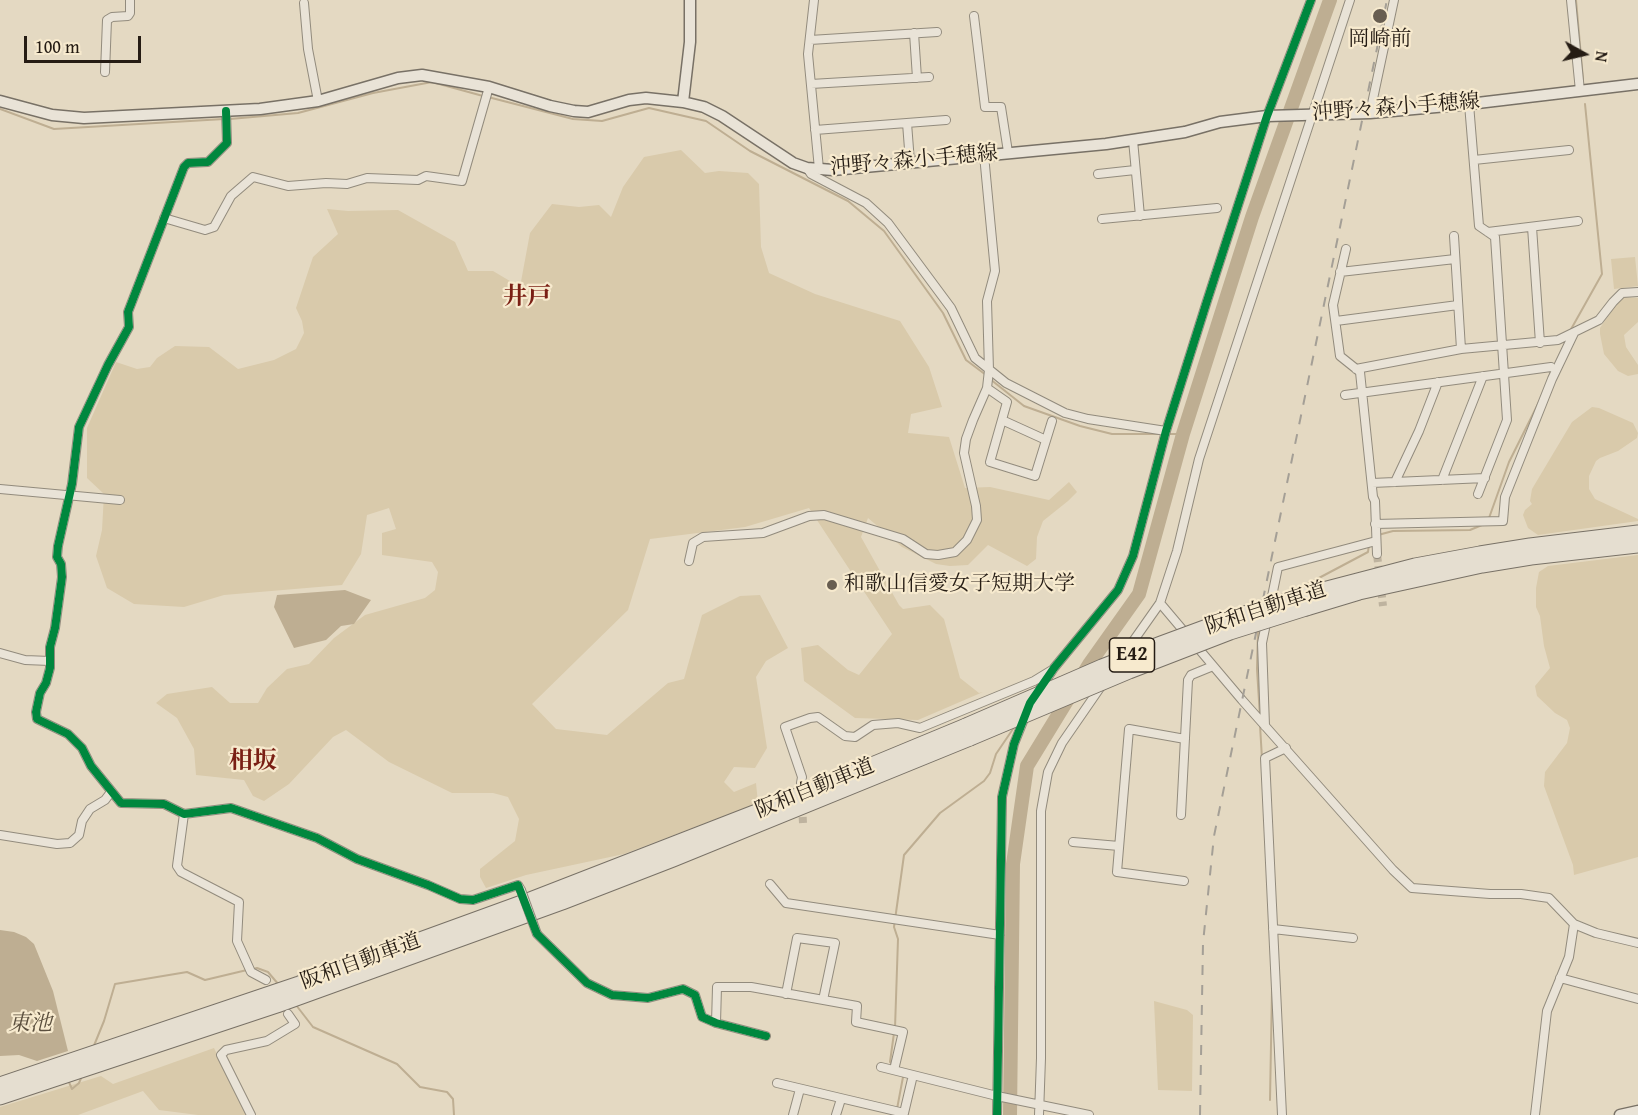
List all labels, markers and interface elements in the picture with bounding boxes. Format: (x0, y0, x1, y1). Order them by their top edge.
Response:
marker: 岡崎前 (1371, 7, 1389, 25)
scale bar (27, 24, 144, 62)
north arrow (1554, 24, 1614, 84)
place label: 岡崎前 (1349, 27, 1411, 53)
text: 100 m (35, 33, 80, 60)
text: N (1589, 50, 1614, 63)
street label: 沖野々森小手穂線 (1311, 90, 1481, 126)
street label: 沖野々森小手穂線 (829, 141, 999, 181)
district label: 井戸 (503, 284, 551, 312)
place label: 和歌山信愛女子短期大学 (844, 572, 1075, 598)
marker: 和歌山信愛女子短期大学 (825, 578, 839, 592)
street label: 阪和自動車道 (1202, 578, 1330, 640)
road number: E42 (1110, 638, 1154, 672)
district label: 相坂 (229, 748, 277, 776)
street label: 阪和自動車道 (752, 754, 878, 824)
street label: 阪和自動車道 (297, 929, 425, 995)
water label: 東池 (8, 1011, 52, 1037)

